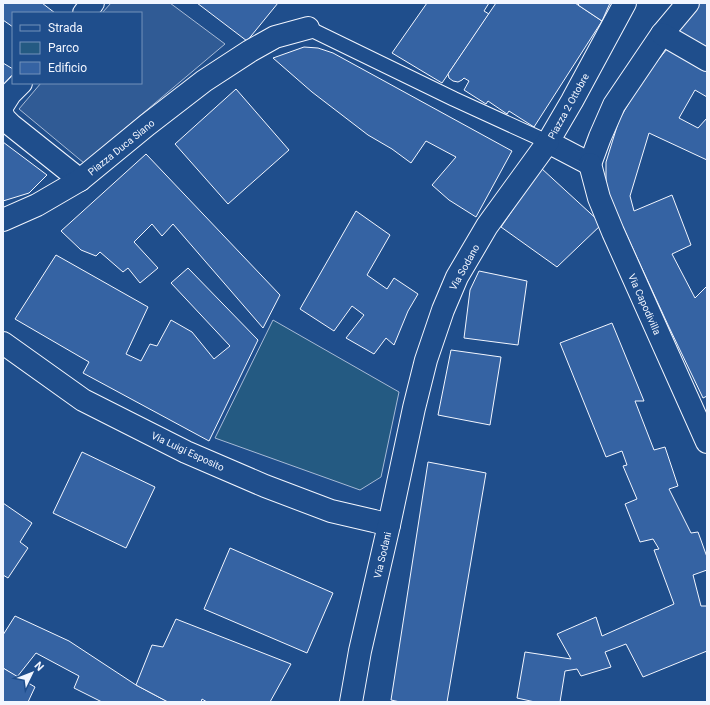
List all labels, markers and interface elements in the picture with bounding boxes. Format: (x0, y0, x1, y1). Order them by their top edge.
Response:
legend (12, 12, 142, 84)
text: Strada (48, 21, 83, 35)
text: Parco (48, 41, 79, 55)
text: Edificio (48, 61, 87, 75)
street label: Piazza 2 Ottobre (546, 71, 591, 141)
street label: Piazza Duca Siano (86, 117, 157, 178)
street label: Via Sodano (447, 242, 482, 292)
street label: Via Capodivilla (626, 272, 663, 336)
street label: Via Luigi Esposito (150, 430, 226, 473)
street label: Via Sodani (372, 531, 393, 579)
north arrow (12, 653, 52, 693)
text: N (32, 659, 47, 674)

